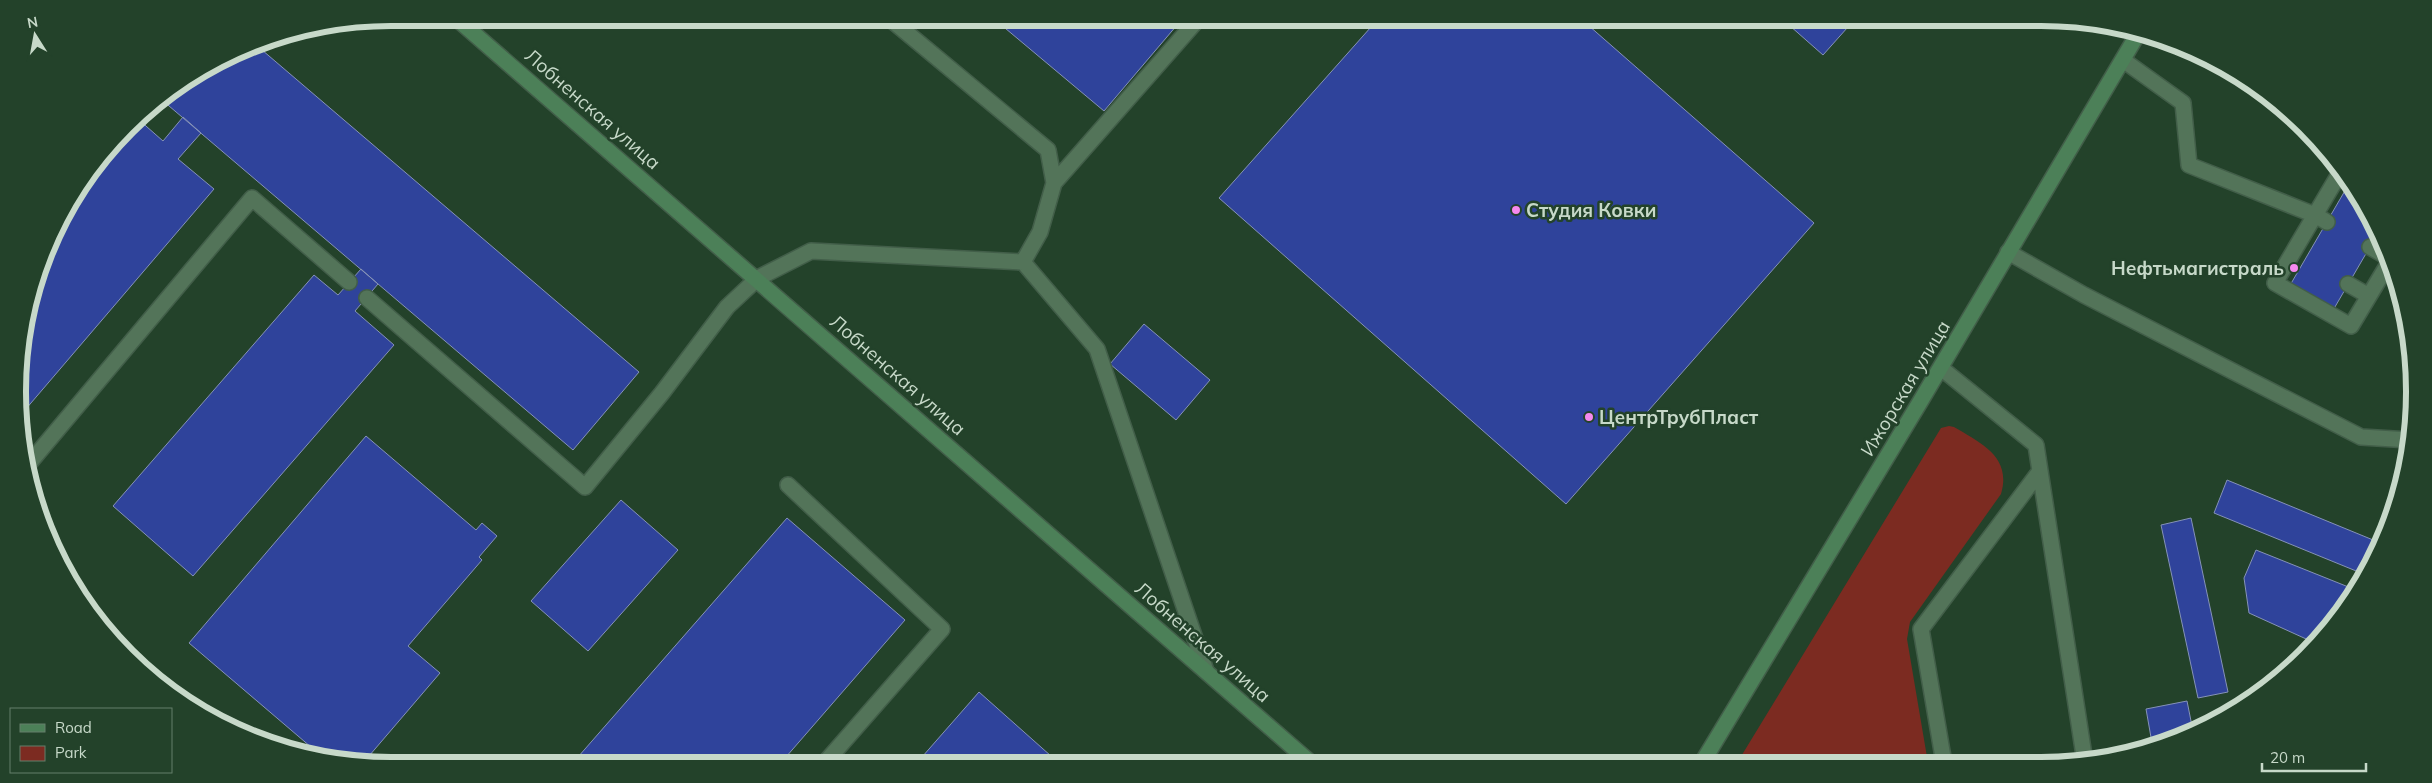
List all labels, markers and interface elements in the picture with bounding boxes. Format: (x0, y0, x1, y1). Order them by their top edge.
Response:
north arrow (10, 10, 60, 60)
text: N (26, 12, 39, 32)
street label: Лобненская улица (520, 44, 666, 174)
place label: Студия Ковки (1526, 198, 1656, 222)
marker: Студия Ковки (1510, 204, 1522, 216)
place label: Нефтьмагистраль (2111, 256, 2284, 280)
marker: Нефтьмагистраль (2288, 262, 2300, 274)
street label: Лобненская улица (825, 310, 971, 440)
street label: Ижорская улица (1855, 316, 1955, 460)
place label: ЦентрТрубПласт (1599, 405, 1759, 429)
marker: ЦентрТрубПласт (1583, 411, 1595, 423)
street label: Лобненская улица (1130, 577, 1276, 707)
legend (10, 708, 172, 773)
text: Road (55, 718, 92, 737)
scale bar (2262, 740, 2366, 772)
text: Park (55, 743, 87, 762)
text: 20 m (2270, 748, 2305, 767)

